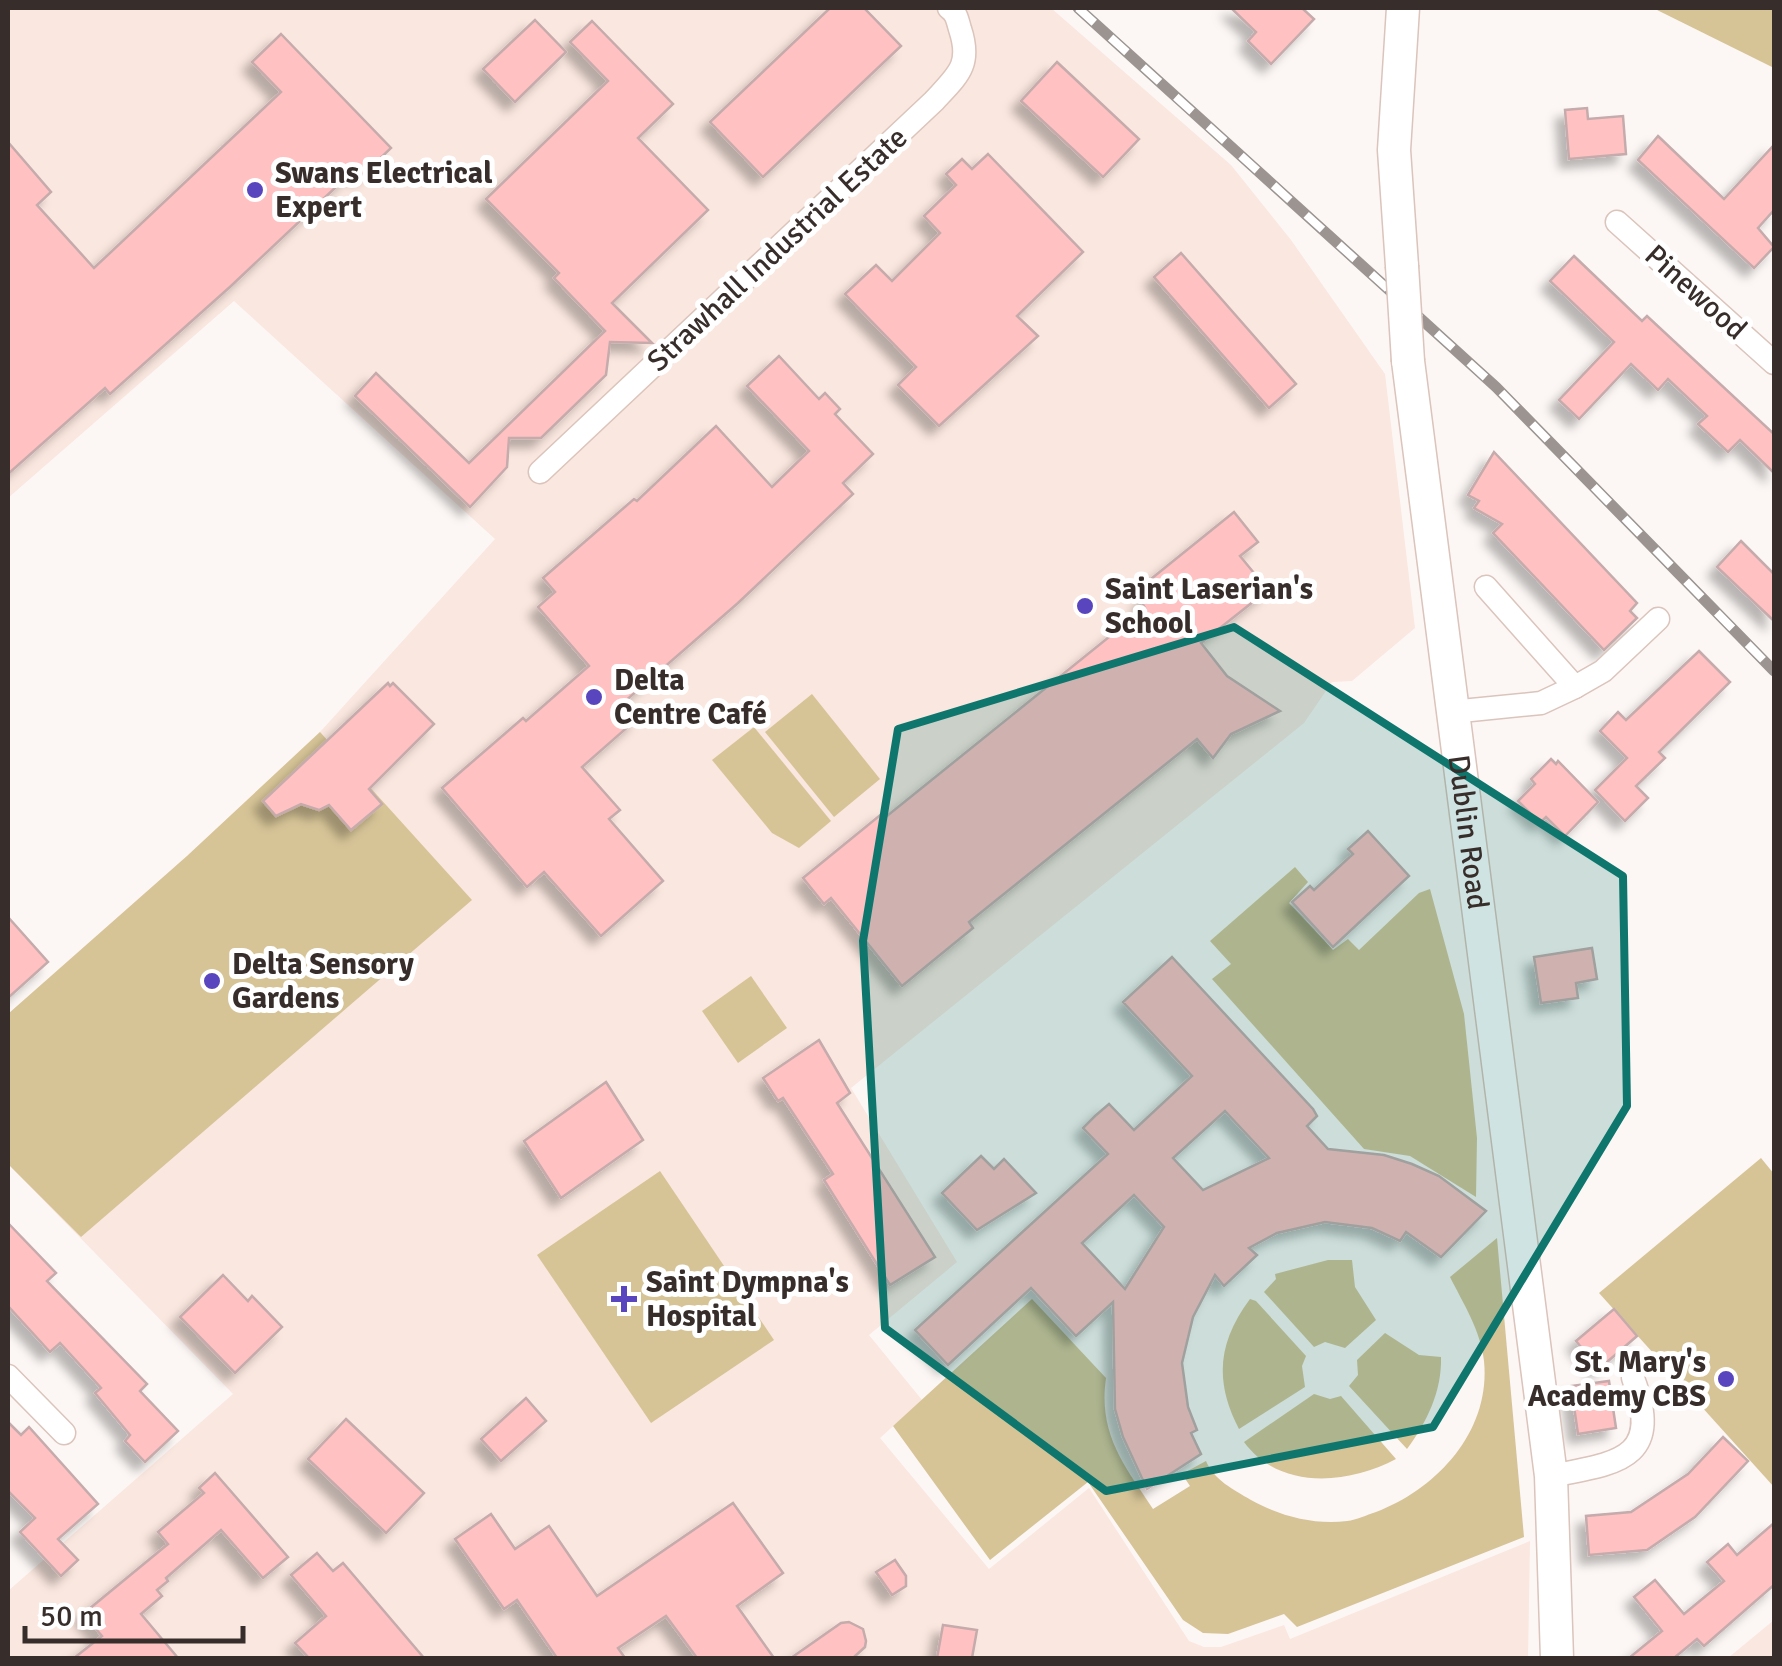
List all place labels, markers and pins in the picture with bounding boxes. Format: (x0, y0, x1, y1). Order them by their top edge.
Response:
place label: Swans Electrical Expert (275, 155, 493, 226)
marker: Swans Electrical Expert (244, 179, 266, 201)
place label: Saint Laserian's School (1105, 571, 1313, 642)
marker: Saint Laserian's School (1074, 595, 1096, 617)
place label: Delta Centre Café (614, 662, 767, 733)
marker: Delta Centre Café (583, 686, 605, 708)
place label: Delta Sensory Gardens (232, 946, 414, 1017)
marker: Delta Sensory Gardens (201, 970, 223, 992)
place label: Saint Dympna's Hospital (646, 1264, 849, 1335)
marker: Saint Dympna's Hospital (611, 1286, 637, 1312)
place label: St. Mary's Academy CBS (1528, 1344, 1706, 1415)
marker: St. Mary's Academy CBS (1715, 1368, 1737, 1390)

